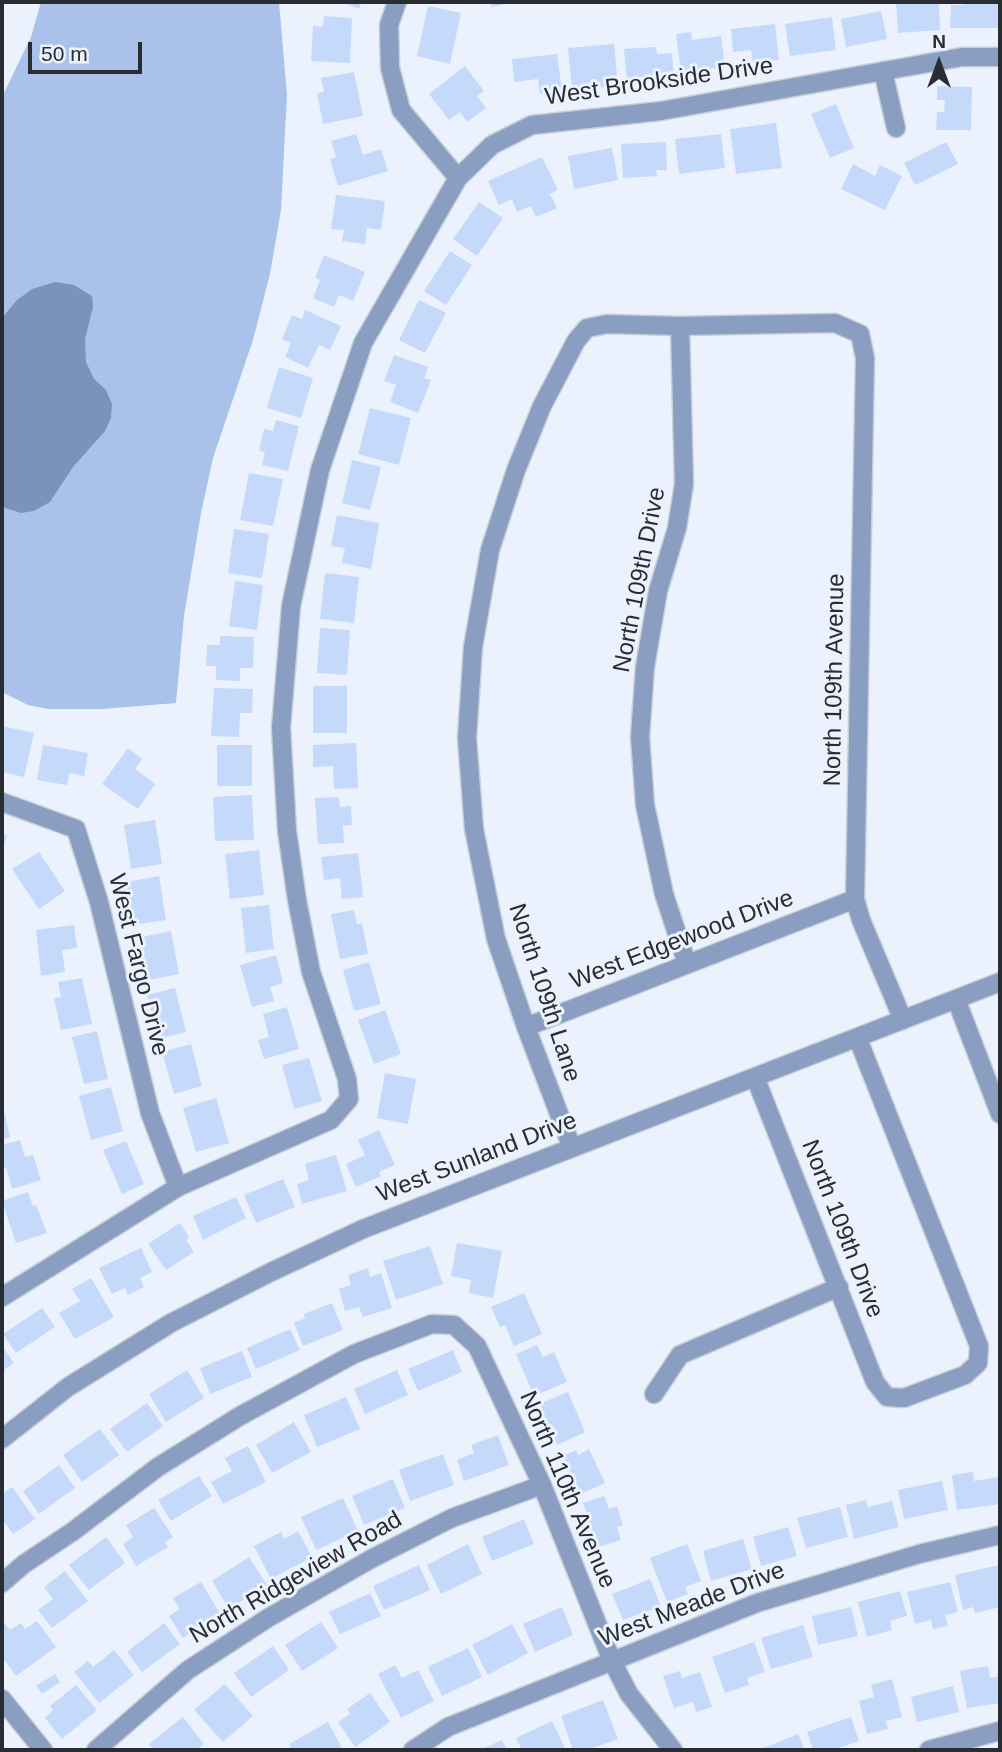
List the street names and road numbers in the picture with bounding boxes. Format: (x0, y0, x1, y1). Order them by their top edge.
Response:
street label: West Brookside Drive (543, 52, 775, 112)
street label: North 109th Drive (608, 485, 672, 675)
street label: North 109th Avenue (819, 573, 851, 787)
street label: West Fargo Drive (101, 871, 175, 1059)
street label: West Edgewood Drive (566, 884, 798, 996)
street label: North 109th Lane (502, 900, 586, 1086)
street label: West Sunland Drive (373, 1107, 581, 1209)
street label: North 109th Drive (795, 1136, 889, 1322)
street label: North 110th Avenue (512, 1387, 622, 1593)
street label: North Ridgeview Road (185, 1505, 407, 1651)
street label: West Meade Drive (595, 1556, 789, 1654)

